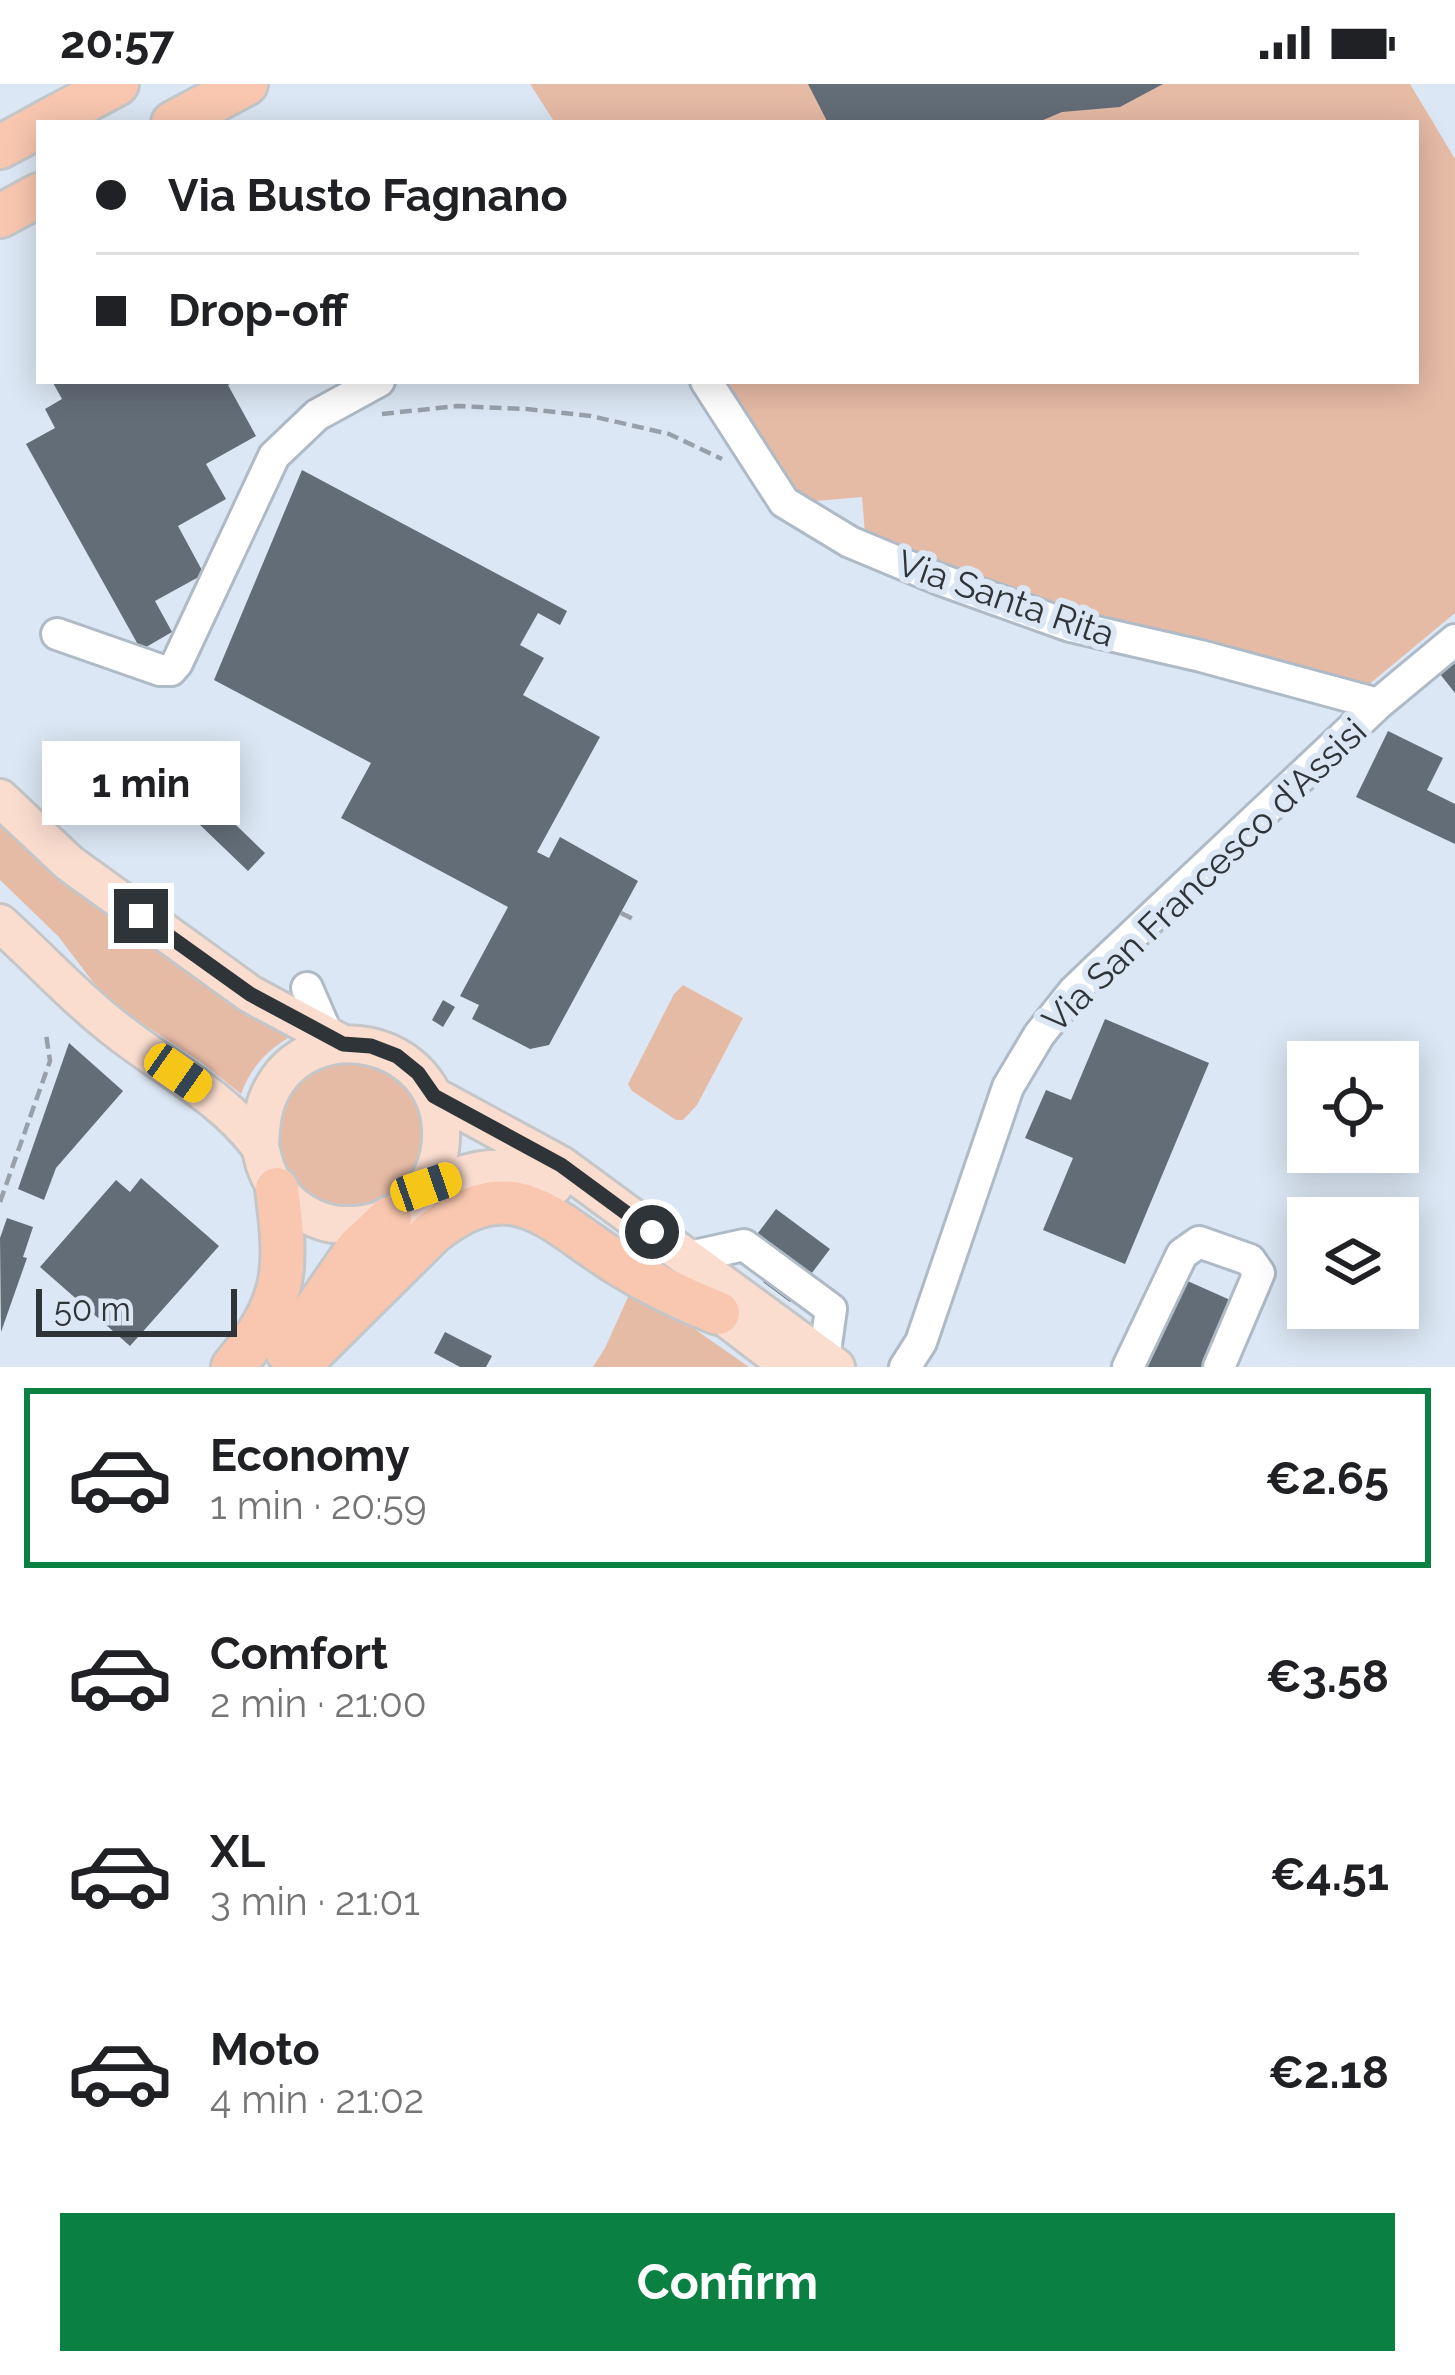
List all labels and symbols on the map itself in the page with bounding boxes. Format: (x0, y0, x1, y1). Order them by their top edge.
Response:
street label: Via Santa Rita (892, 541, 1120, 655)
street label: Via San Francesco d'Assisi (1034, 709, 1374, 1041)
callout: 1 min (42, 742, 240, 826)
route end (114, 889, 168, 943)
car (138, 1038, 218, 1108)
car (386, 1158, 466, 1216)
route start (625, 1205, 679, 1259)
scale bar (36, 1283, 237, 1336)

